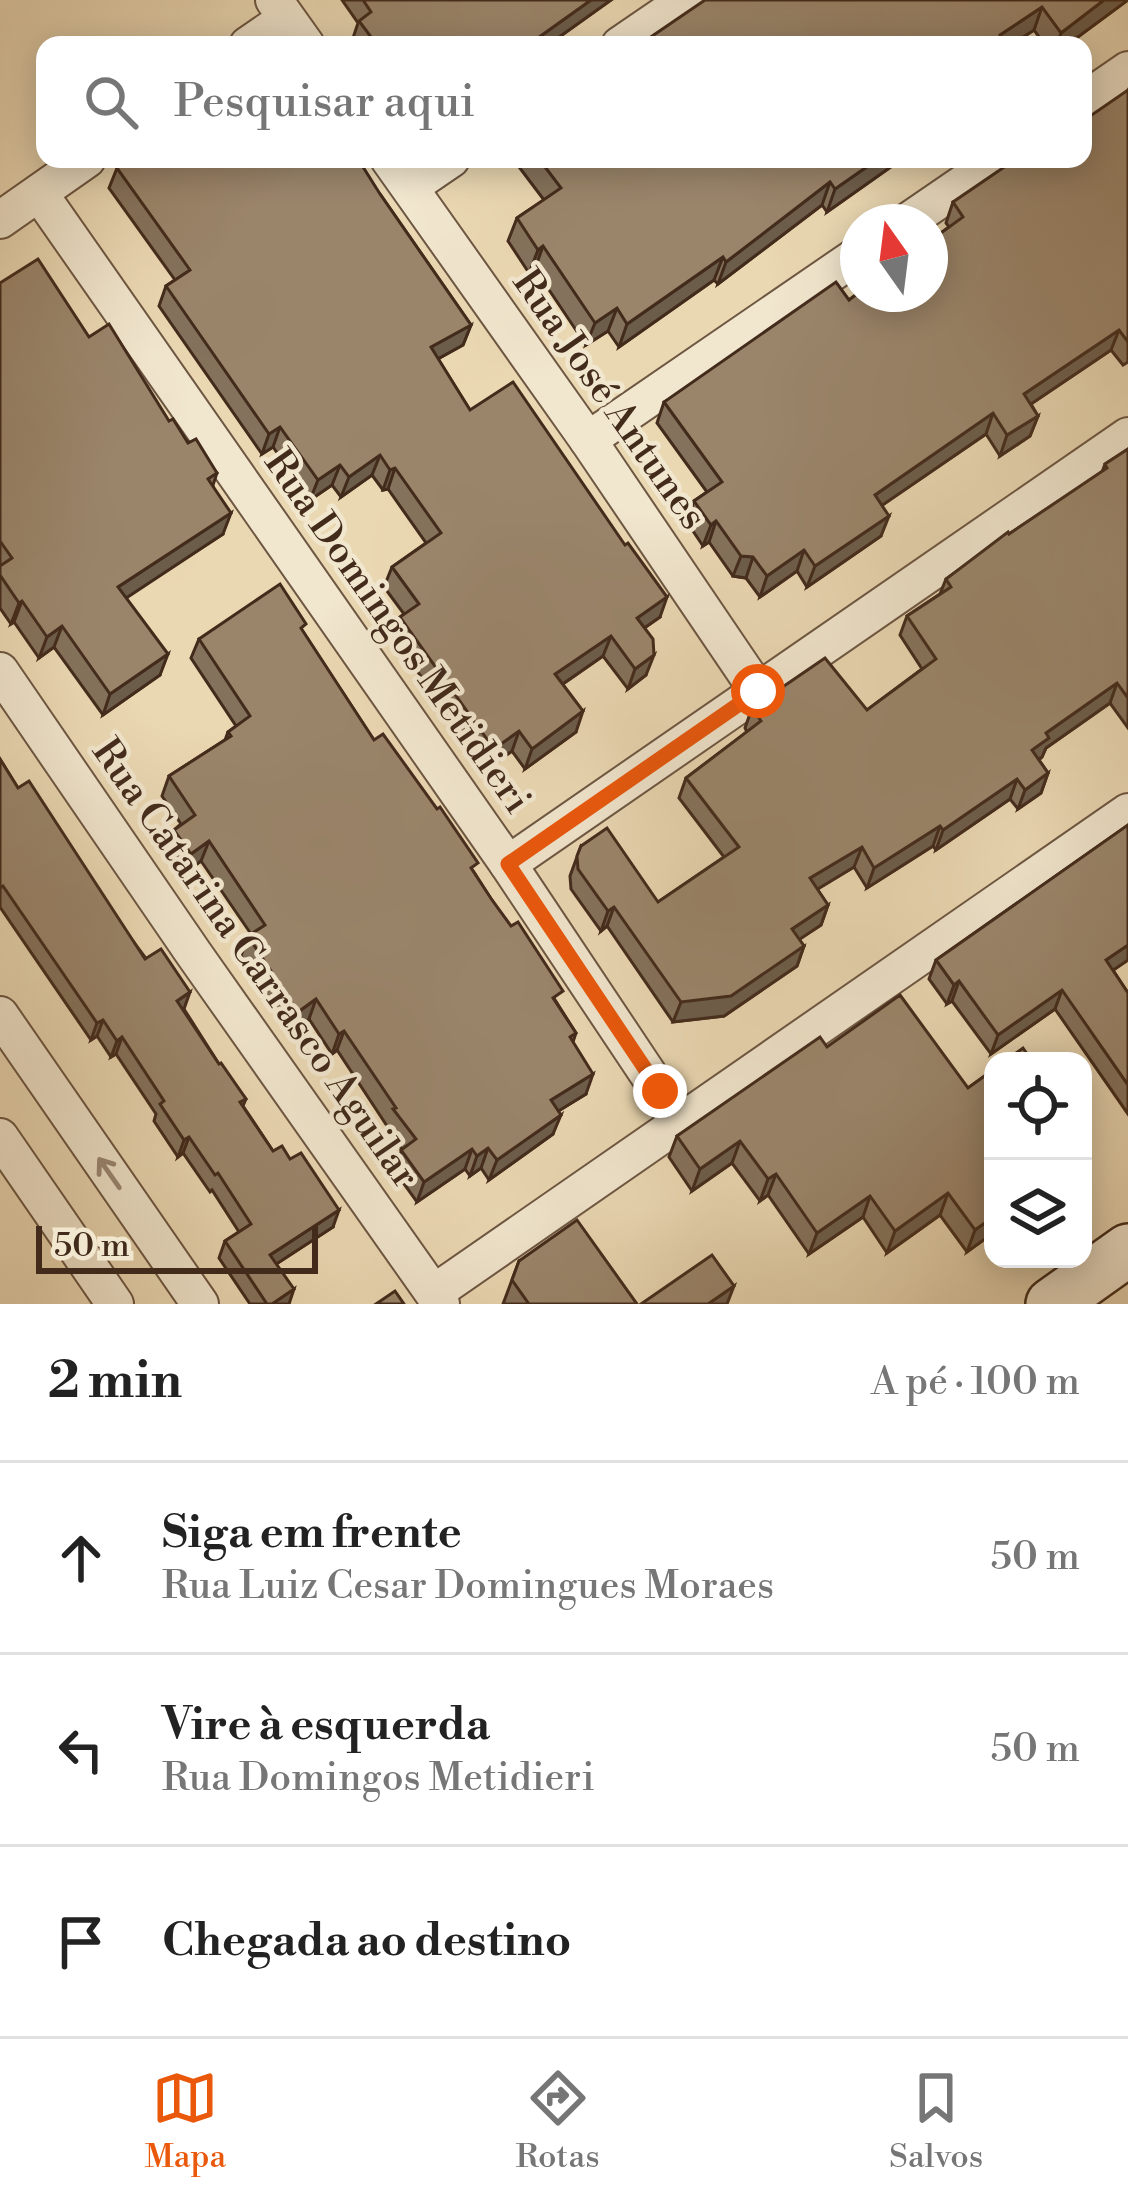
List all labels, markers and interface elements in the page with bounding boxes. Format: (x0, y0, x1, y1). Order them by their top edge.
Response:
search box (36, 36, 1092, 168)
icon: search (78, 69, 144, 135)
text: Pesquisar aqui (174, 74, 475, 131)
north arrow (840, 204, 948, 312)
street label: Rua José Antunes (501, 260, 717, 540)
street label: Rua Domingos Metidieri (253, 441, 541, 823)
route start (731, 664, 785, 718)
street label: Rua Catarina Carrasco Aguilar (81, 730, 429, 1198)
map controls (984, 1052, 1092, 1268)
button: locate (984, 1052, 1092, 1160)
route end (633, 1064, 687, 1118)
one-way arrow (97, 1157, 122, 1190)
button: layers (984, 1160, 1092, 1268)
scale bar (36, 1220, 318, 1273)
text: 50 m (54, 1226, 130, 1267)
text: 2 min (48, 1350, 182, 1414)
text: A pé · 100 m (871, 1358, 1080, 1407)
text: Siga em frente (162, 1505, 462, 1562)
icon: ahead (48, 1525, 114, 1591)
text: 50 m (990, 1533, 1080, 1582)
text: Rua Luiz Cesar Domingues Moraes (162, 1562, 774, 1611)
text: Vire à esquerda (162, 1697, 490, 1754)
icon: left (48, 1717, 114, 1783)
text: 50 m (990, 1725, 1080, 1774)
text: Rua Domingos Metidieri (162, 1754, 595, 1803)
icon: arrive (48, 1909, 114, 1975)
text: Chegada ao destino (162, 1913, 571, 1970)
tab: Mapa (145, 2065, 226, 2178)
tab: Rotas (516, 2065, 600, 2178)
tab: Salvos (889, 2065, 983, 2178)

